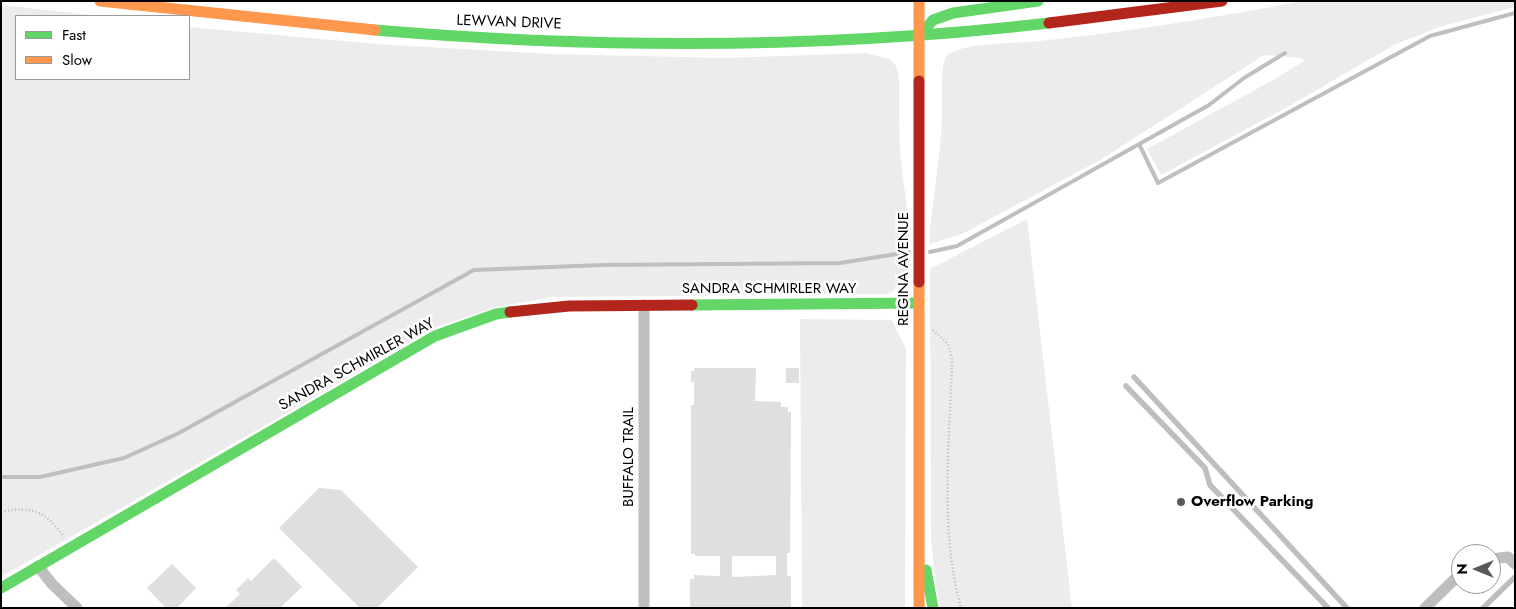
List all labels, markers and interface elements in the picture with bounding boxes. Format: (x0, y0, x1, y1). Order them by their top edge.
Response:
street label: LEWVAN DRIVE (456, 12, 562, 34)
legend (15, 15, 190, 80)
text: Fast (62, 24, 86, 46)
text: Slow (62, 49, 92, 71)
street label: REGINA AVENUE (895, 212, 913, 326)
street label: SANDRA SCHMIRLER WAY (682, 280, 856, 298)
street label: SANDRA SCHMIRLER WAY (276, 315, 438, 415)
street label: BUFFALO TRAIL (620, 407, 638, 507)
place label: Overflow Parking (1191, 493, 1313, 511)
marker: Overflow Parking (1175, 496, 1187, 508)
north arrow (1451, 544, 1501, 594)
text: N (1452, 563, 1472, 575)

